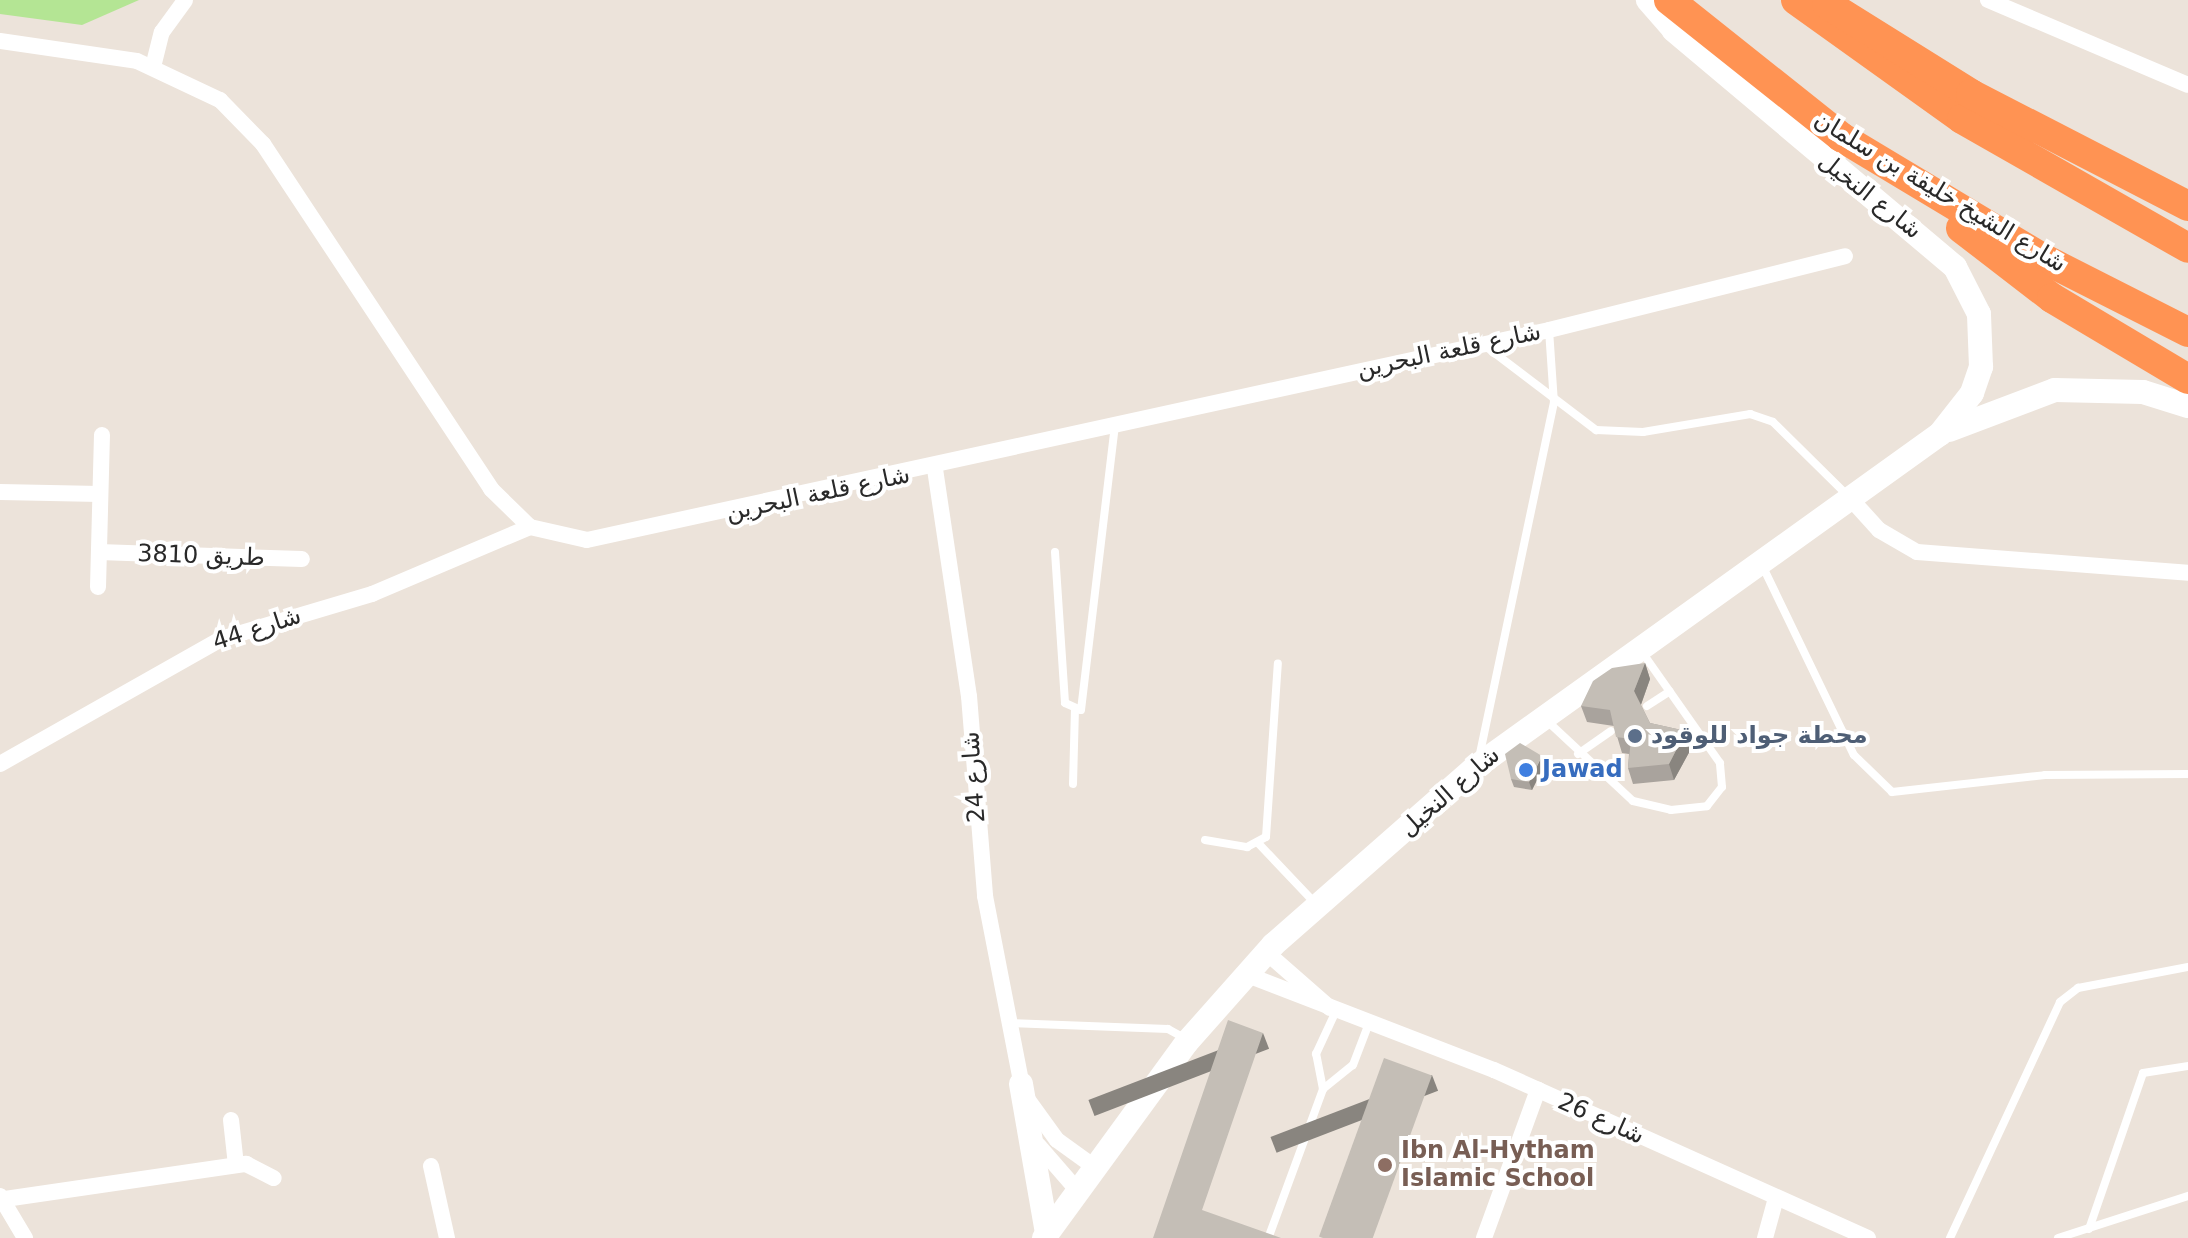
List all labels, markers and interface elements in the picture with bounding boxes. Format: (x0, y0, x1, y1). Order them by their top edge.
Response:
street label: شارع الشيخ خليفة بن سلمان (1809, 105, 2071, 279)
street label: شارع النخيل (1813, 147, 1927, 245)
street label: شارع قلعة البحرين (1354, 317, 1544, 385)
street label: شارع قلعة البحرين (723, 460, 913, 528)
street label: طريق 3810 (137, 539, 265, 573)
street label: شارع 44 (209, 601, 305, 657)
place label: محطة جواد للوقود (1651, 722, 1868, 750)
marker: محطة جواد للوقود (1626, 727, 1644, 745)
street label: شارع 24 (956, 730, 992, 824)
street label: شارع النخيل (1394, 741, 1506, 843)
place label: Jawad (1542, 756, 1623, 784)
marker: Jawad (1517, 761, 1535, 779)
street label: شارع 26 (1553, 1087, 1649, 1151)
place label: Ibn Al-Hytham Islamic School (1401, 1137, 1595, 1193)
marker: Ibn Al-Hytham Islamic School (1376, 1156, 1394, 1174)

